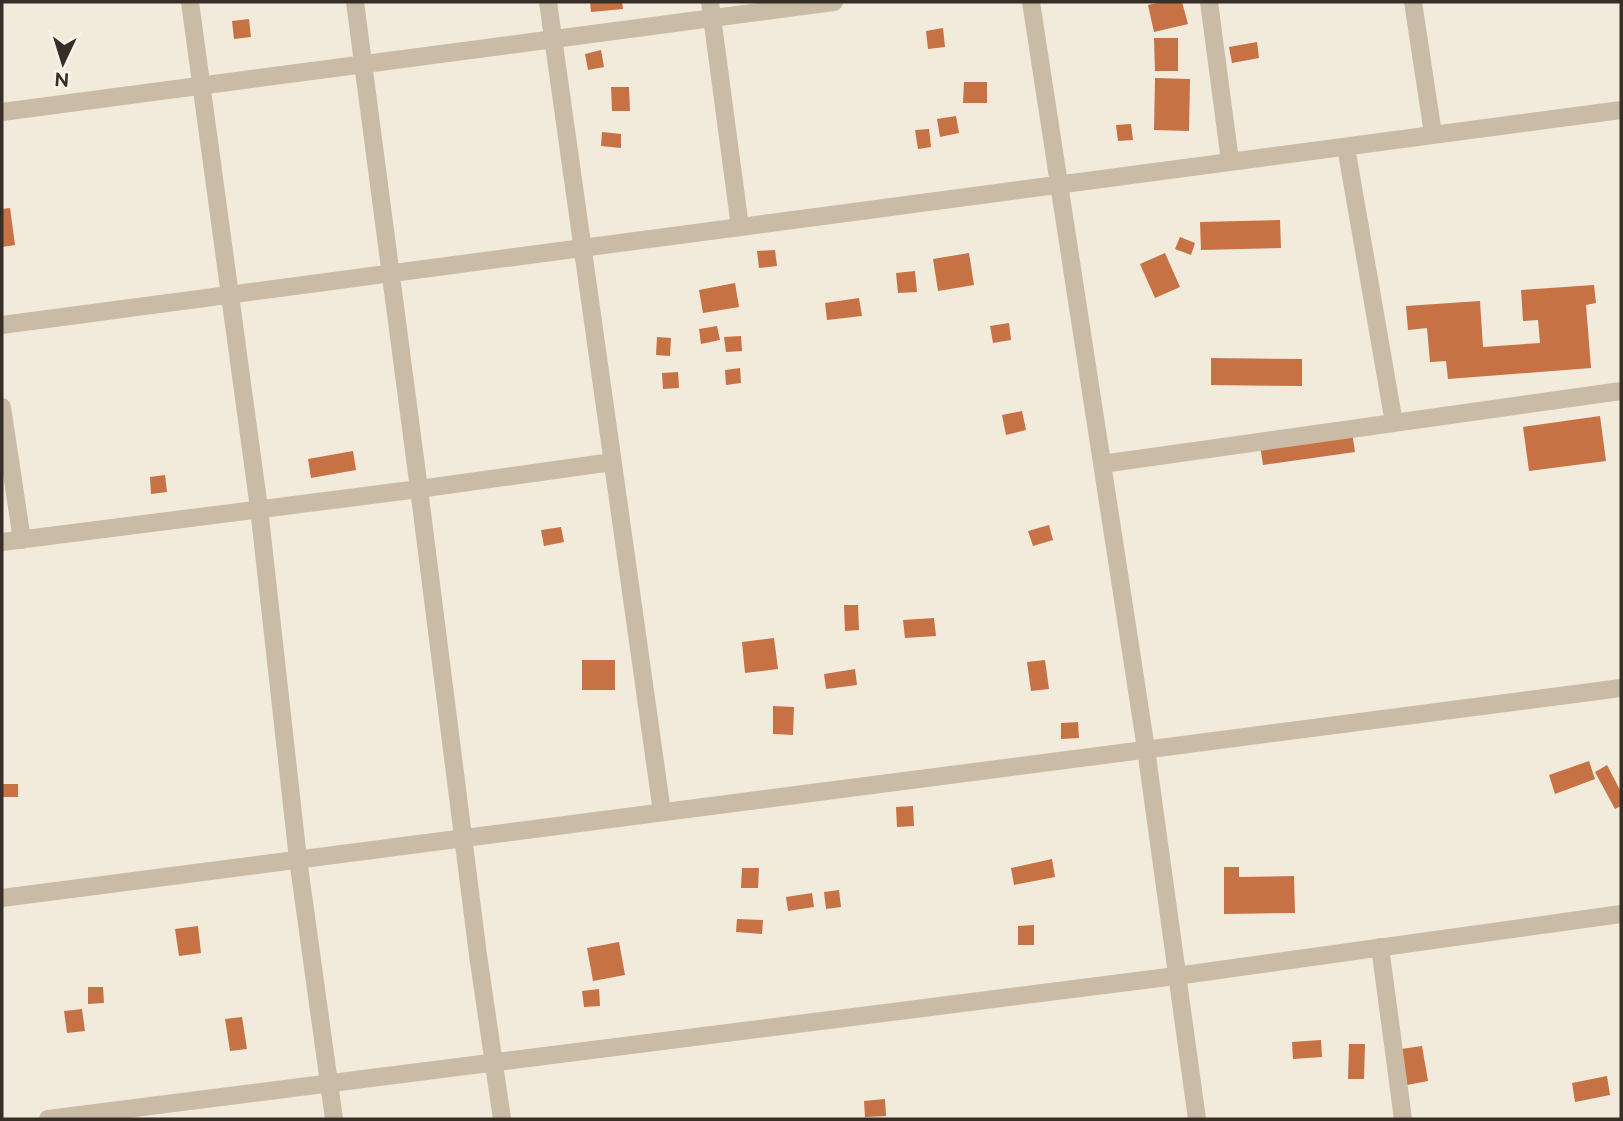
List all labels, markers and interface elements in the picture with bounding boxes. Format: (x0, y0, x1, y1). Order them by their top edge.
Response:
north arrow (28, 28, 98, 98)
text: N (54, 68, 70, 91)

